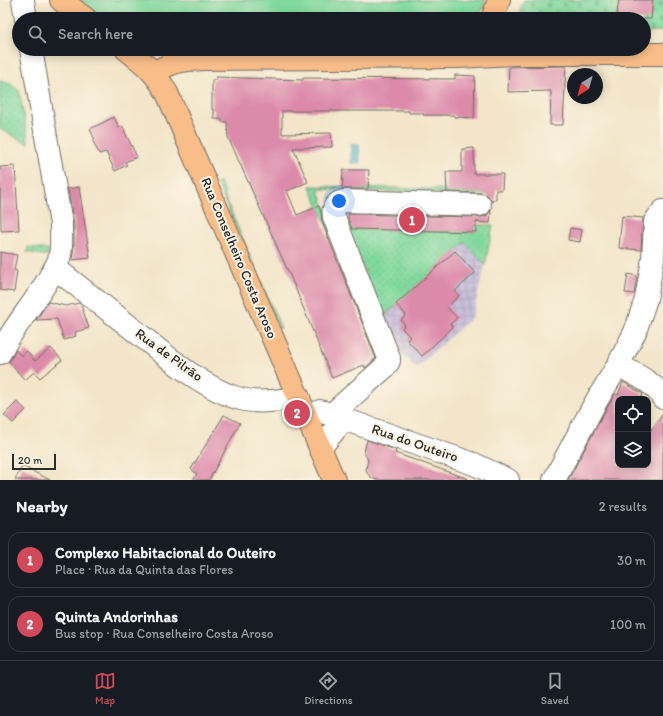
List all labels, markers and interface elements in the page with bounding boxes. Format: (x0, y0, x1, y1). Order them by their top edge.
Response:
search box (12, 12, 651, 56)
icon: search (26, 23, 48, 45)
text: Search here (58, 25, 133, 43)
north arrow (567, 68, 603, 104)
street label: Rua Conselheiro Costa Aroso (197, 175, 281, 341)
your location (329, 191, 349, 211)
pin: 1 (399, 205, 425, 235)
street label: Rua de Pilrão (132, 325, 206, 385)
map controls (615, 396, 651, 468)
button: locate (615, 396, 651, 432)
pin: 2 (284, 398, 310, 428)
street label: Rua do Outeiro (370, 420, 460, 466)
button: layers (615, 432, 651, 468)
scale bar (12, 452, 56, 471)
text: 20 m (18, 454, 42, 467)
text: Nearby (16, 496, 68, 516)
text: 2 results (599, 499, 647, 514)
text: Complexo Habitacional do Outeiro (55, 544, 276, 562)
text: 1 (27, 553, 33, 568)
text: 30 m (617, 553, 646, 568)
text: Place · Rua da Quinta das Flores (55, 562, 233, 577)
text: Quinta Andorinhas (55, 608, 178, 626)
text: 2 (27, 617, 33, 632)
text: 100 m (610, 617, 646, 632)
text: Bus stop · Rua Conselheiro Costa Aroso (55, 626, 273, 641)
tab: Map (94, 670, 116, 707)
tab: Directions (304, 670, 353, 707)
tab: Saved (541, 670, 569, 707)

